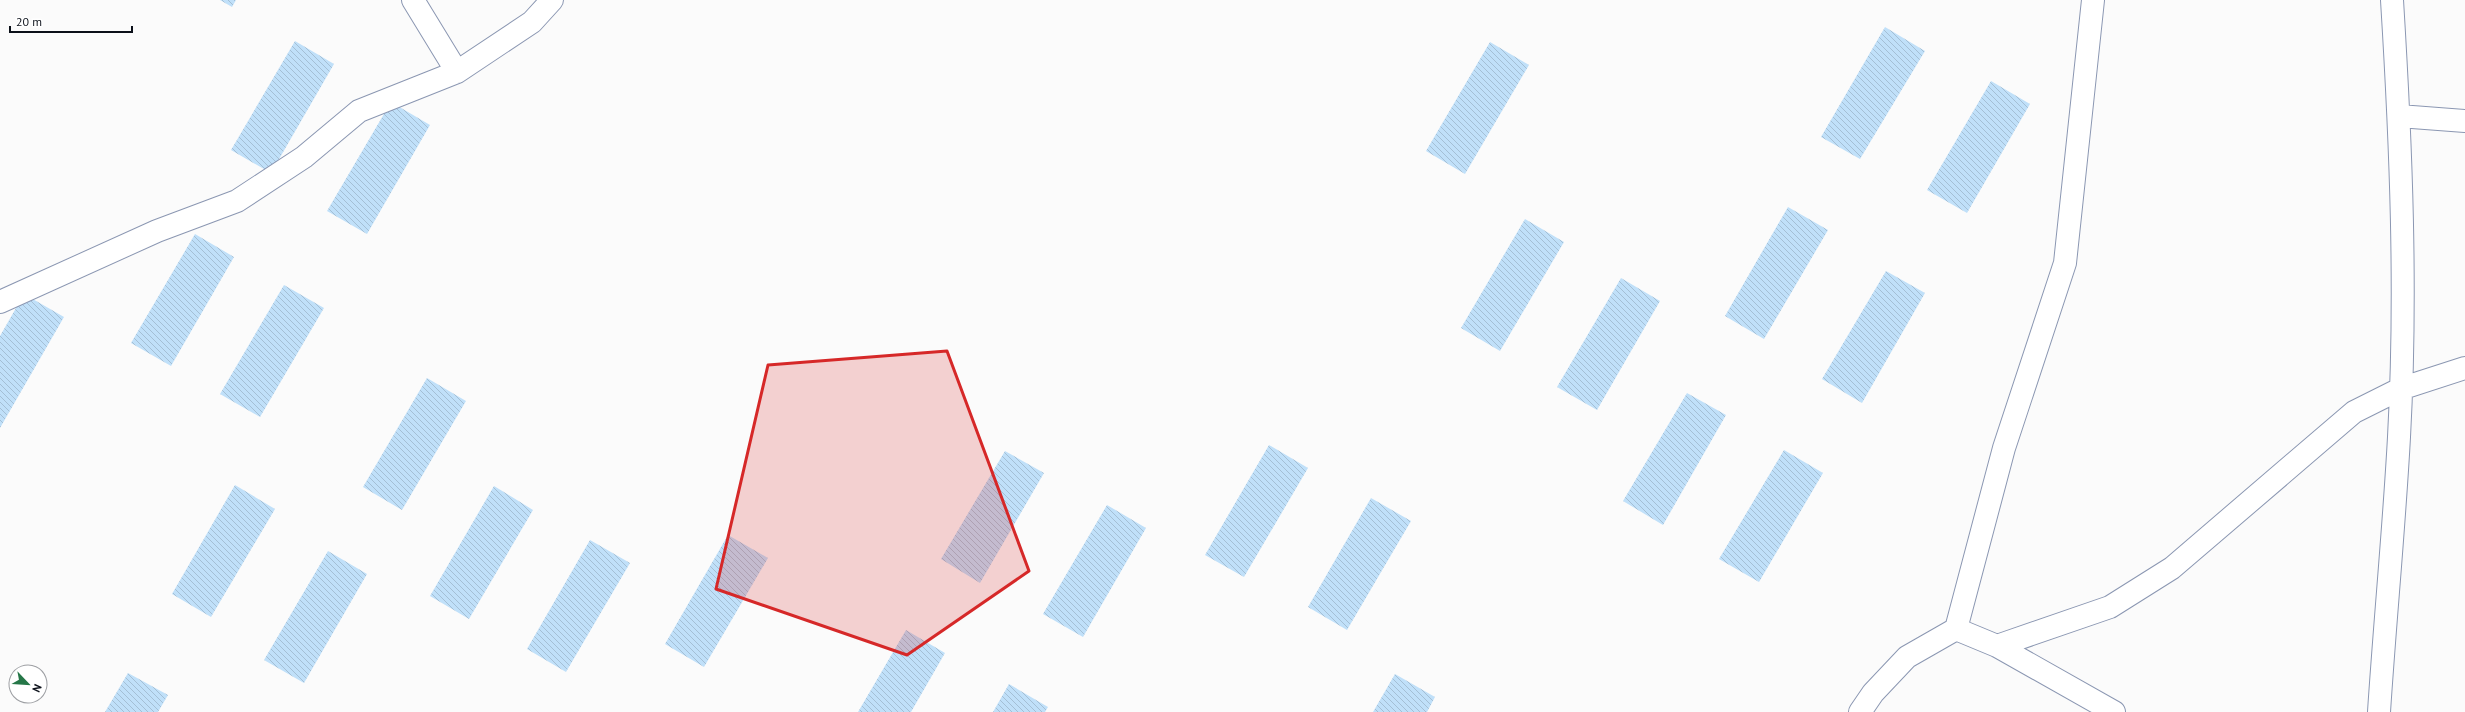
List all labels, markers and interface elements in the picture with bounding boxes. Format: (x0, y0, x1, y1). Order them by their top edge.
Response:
scale bar (10, 8, 132, 34)
text: 20 m (16, 14, 42, 29)
north arrow (8, 664, 48, 704)
text: N (29, 682, 45, 694)

